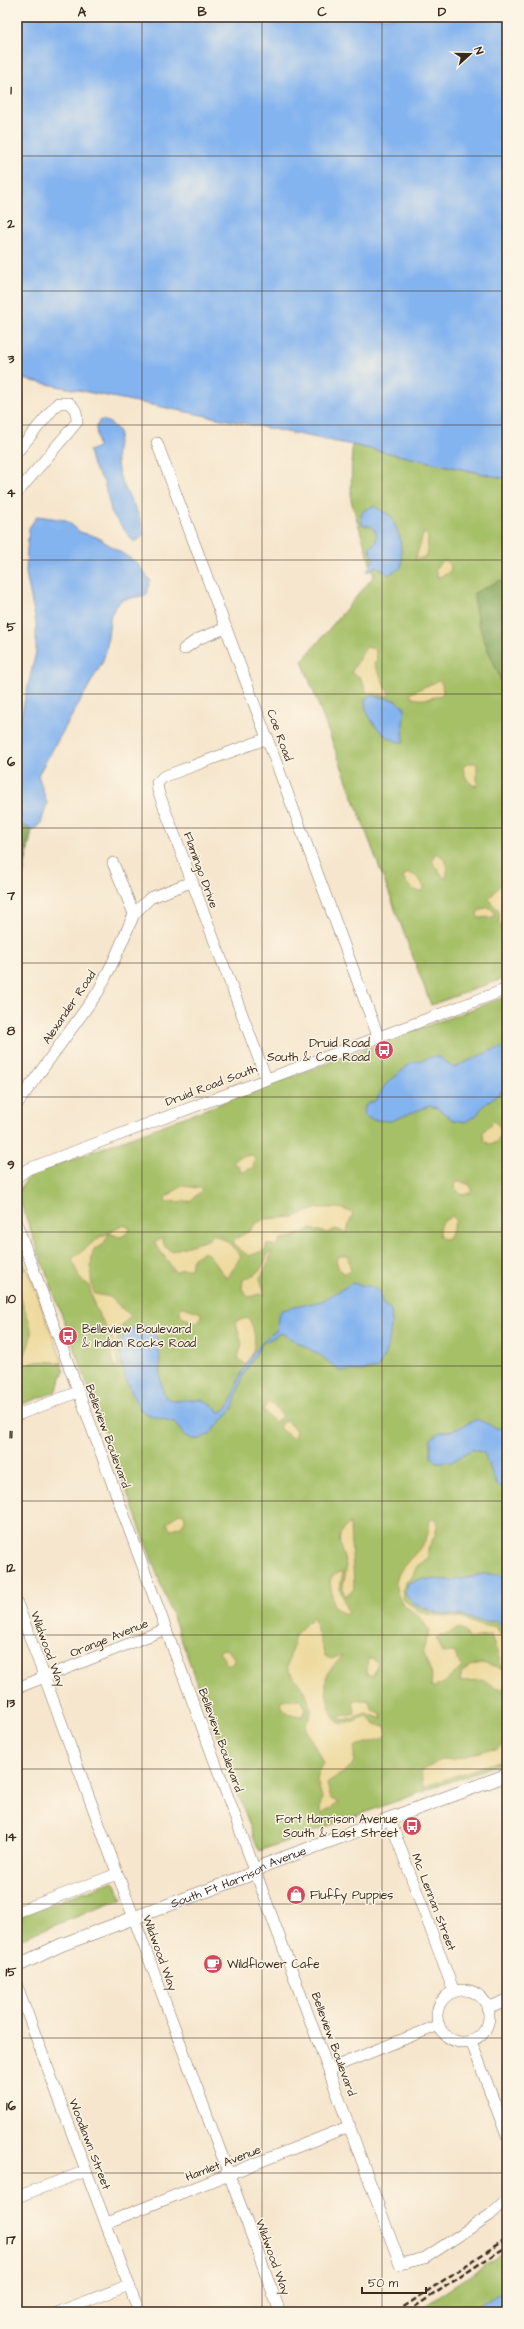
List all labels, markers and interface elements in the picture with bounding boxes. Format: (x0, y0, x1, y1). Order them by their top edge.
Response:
text: A (78, 3, 87, 21)
text: B (197, 3, 207, 21)
text: C (317, 3, 327, 21)
text: D (438, 3, 447, 21)
north arrow (450, 34, 490, 74)
text: N (471, 45, 487, 57)
text: 1 (10, 81, 12, 99)
text: 2 (6, 215, 15, 233)
text: 3 (7, 350, 15, 368)
text: 4 (7, 484, 16, 502)
text: 5 (6, 618, 16, 636)
street label: Coe Road (262, 707, 297, 764)
text: 6 (7, 753, 16, 771)
street label: Flamingo Drive (178, 830, 222, 912)
text: 7 (6, 887, 16, 905)
street label: Alexander Road (38, 967, 100, 1047)
text: 8 (7, 1022, 16, 1040)
place label: Druid Road South & Coe Road (267, 1035, 370, 1066)
bus stop icon: Druid Road South & Coe Road (373, 1039, 395, 1061)
street label: Druid Road South (163, 1060, 260, 1111)
text: 9 (7, 1156, 15, 1174)
text: 10 (6, 1290, 17, 1308)
place label: Belleview Boulevard & Indian Rocks Road (82, 1321, 196, 1352)
bus stop icon: Belleview Boulevard & Indian Rocks Road (57, 1325, 79, 1347)
street label: Belleview Boulevard (81, 1382, 134, 1490)
text: 11 (9, 1425, 13, 1443)
text: 12 (6, 1559, 16, 1577)
street label: Wildwood Way (25, 1609, 69, 1690)
street label: Orange Avenue (67, 1615, 152, 1663)
street label: Belleview Boulevard (194, 1686, 247, 1794)
text: 13 (7, 1694, 16, 1712)
place label: Fort Harrison Avenue South & East Street (276, 1811, 398, 1842)
bus stop icon: Fort Harrison Avenue South & East Street (401, 1815, 423, 1837)
text: 14 (6, 1828, 16, 1846)
street label: South Ft Harrison Avenue (168, 1842, 309, 1912)
street label: Mc Lennan Street (407, 1851, 460, 1953)
shop icon: Fluffy Puppies (285, 1884, 307, 1906)
place label: Fluffy Puppies (310, 1887, 393, 1905)
street label: Wildwood Way (137, 1913, 181, 1994)
cafe icon: Wildflower Cafe (202, 1953, 224, 1975)
place label: Wildflower Cafe (227, 1956, 320, 1973)
text: 15 (6, 1963, 17, 1981)
street label: Belleview Boulevard (307, 1990, 360, 2098)
street label: Woodlawn Street (64, 2096, 115, 2192)
text: 16 (6, 2097, 17, 2115)
street label: Hamlet Avenue (183, 2141, 264, 2186)
street label: Wildwood Way (250, 2217, 294, 2298)
text: 17 (6, 2231, 17, 2249)
scale bar (362, 2269, 426, 2295)
text: 50 m (368, 2275, 399, 2292)

